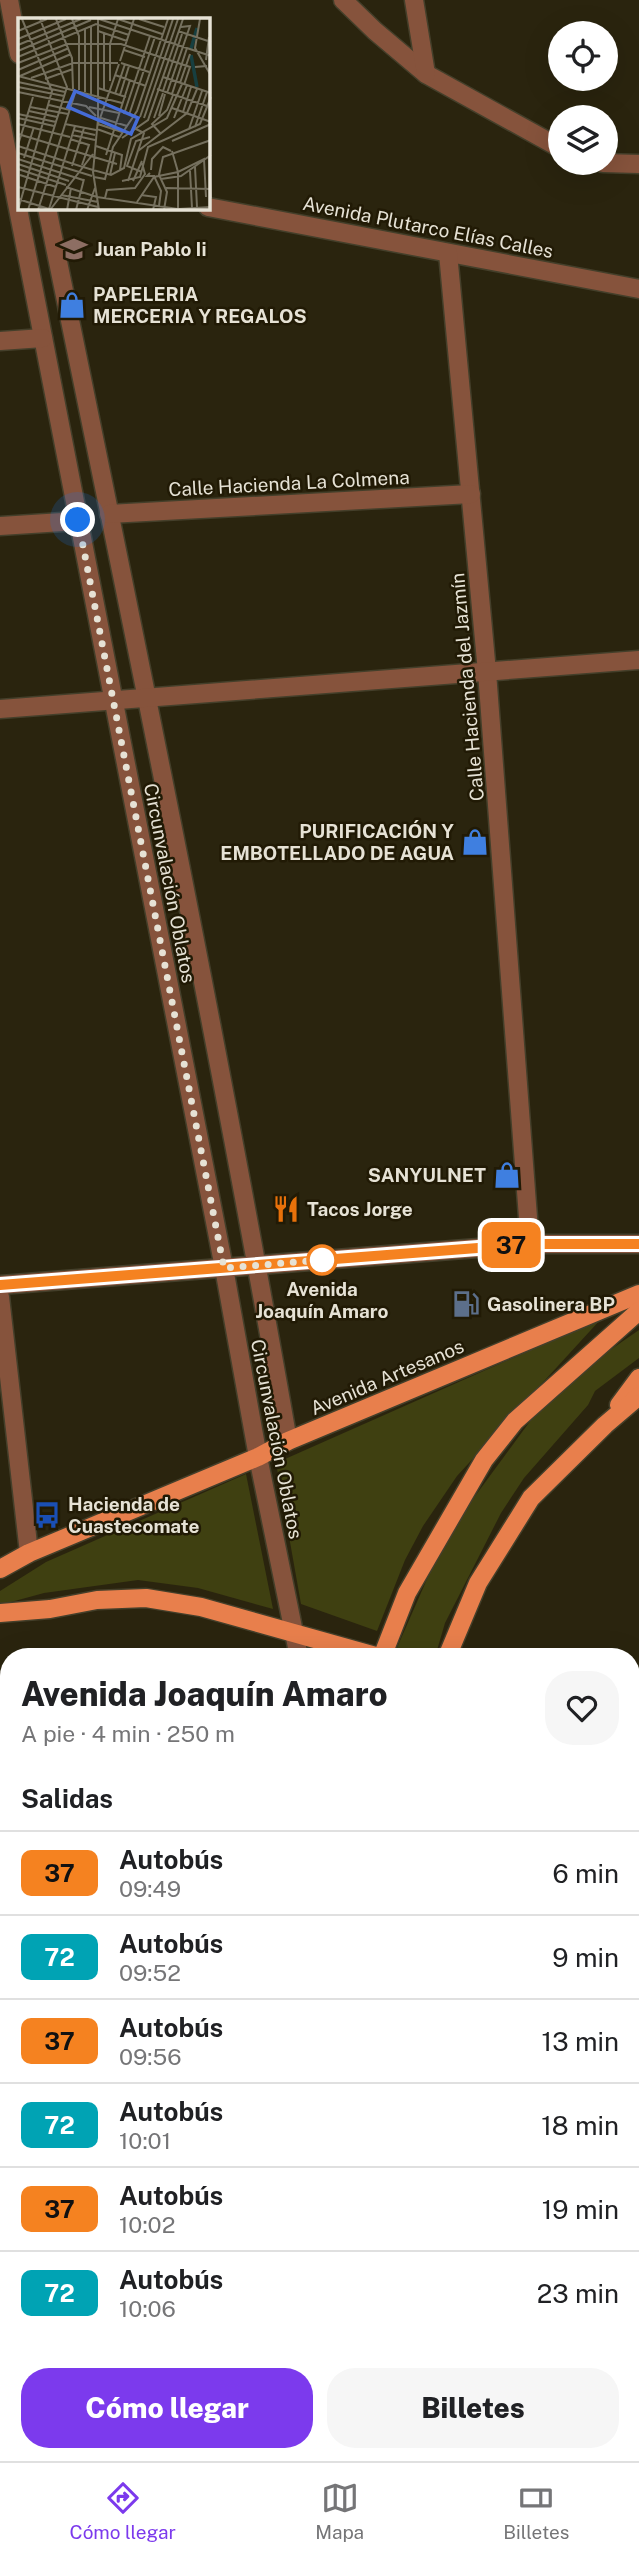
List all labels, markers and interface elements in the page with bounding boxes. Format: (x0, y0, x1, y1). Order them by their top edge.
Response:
inset map (18, 18, 210, 210)
map controls (548, 21, 618, 175)
button: locate (548, 21, 618, 91)
button: layers (548, 105, 618, 175)
street label: Avenida Plutarco Elías Calles (301, 192, 555, 262)
school or university icon: Juan Pablo Ii (59, 234, 89, 264)
place label: Juan Pablo Ii (95, 238, 206, 260)
place label: PAPELERIA MERCERIA Y REGALOS (93, 283, 307, 327)
shop icon: PAPELERIA MERCERIA Y REGALOS (57, 290, 87, 320)
street label: Calle Hacienda La Colmena (168, 466, 410, 500)
your location (60, 502, 95, 537)
street label: Calle Hacienda del Jazmín (446, 572, 488, 802)
street label: Circunvalación Oblatos (140, 781, 200, 985)
place label: PURIFICACIÓN Y EMBOTELLADO DE AGUA (220, 820, 454, 864)
shop icon: PURIFICACIÓN Y EMBOTELLADO DE AGUA (460, 827, 490, 857)
shop icon: SANYULNET (492, 1160, 522, 1190)
place label: SANYULNET (368, 1164, 486, 1186)
restaurant icon: Tacos Jorge (271, 1194, 301, 1224)
place label: Tacos Jorge (307, 1198, 413, 1220)
line badge: 37 (480, 1222, 542, 1268)
text: 37 (496, 1231, 526, 1259)
marker: Avenida Joaquín Amaro (307, 1245, 337, 1275)
place label: Avenida Joaquín Amaro (255, 1278, 389, 1322)
fuel station icon: Gasolinera BP (451, 1289, 481, 1319)
place label: Gasolinera BP (487, 1293, 615, 1315)
street label: Avenida Artesanos (307, 1335, 467, 1419)
street label: Circunvalación Oblatos (247, 1337, 307, 1541)
place label: Hacienda de Cuastecomate (68, 1493, 199, 1537)
bus stop icon: Hacienda de Cuastecomate (32, 1500, 62, 1530)
button: heart (545, 1671, 619, 1745)
text: Avenida Joaquín Amaro (21, 1675, 388, 1713)
text: A pie · 4 min · 250 m (21, 1720, 235, 1747)
text: Salidas (21, 1783, 113, 1814)
text: Autobús (119, 1844, 223, 1875)
text: 6 min (552, 1858, 619, 1889)
text: 37 (44, 1859, 75, 1887)
text: 09:49 (119, 1875, 181, 1902)
text: Autobús (119, 1928, 223, 1959)
text: 9 min (552, 1942, 619, 1973)
text: 72 (44, 1943, 75, 1971)
text: 09:52 (119, 1959, 181, 1986)
text: Autobús (119, 2012, 223, 2043)
text: 13 min (542, 2026, 619, 2057)
text: 37 (44, 2027, 75, 2055)
text: 09:56 (119, 2043, 182, 2070)
text: Autobús (119, 2096, 223, 2127)
text: 18 min (541, 2110, 619, 2141)
text: 72 (44, 2111, 75, 2139)
text: 10:01 (119, 2127, 171, 2154)
text: Autobús (119, 2180, 223, 2211)
text: 19 min (542, 2194, 619, 2225)
text: 37 (44, 2195, 75, 2223)
text: 10:02 (119, 2211, 175, 2238)
text: Autobús (119, 2264, 223, 2295)
text: 23 min (537, 2278, 619, 2309)
text: 72 (44, 2279, 75, 2307)
text: 10:06 (119, 2295, 176, 2322)
button: Cómo llegar (21, 2368, 313, 2448)
button: Billetes (327, 2368, 619, 2448)
tab: Cómo llegar (70, 2479, 176, 2543)
tab: Mapa (315, 2479, 364, 2543)
tab: Billetes (503, 2479, 569, 2543)

